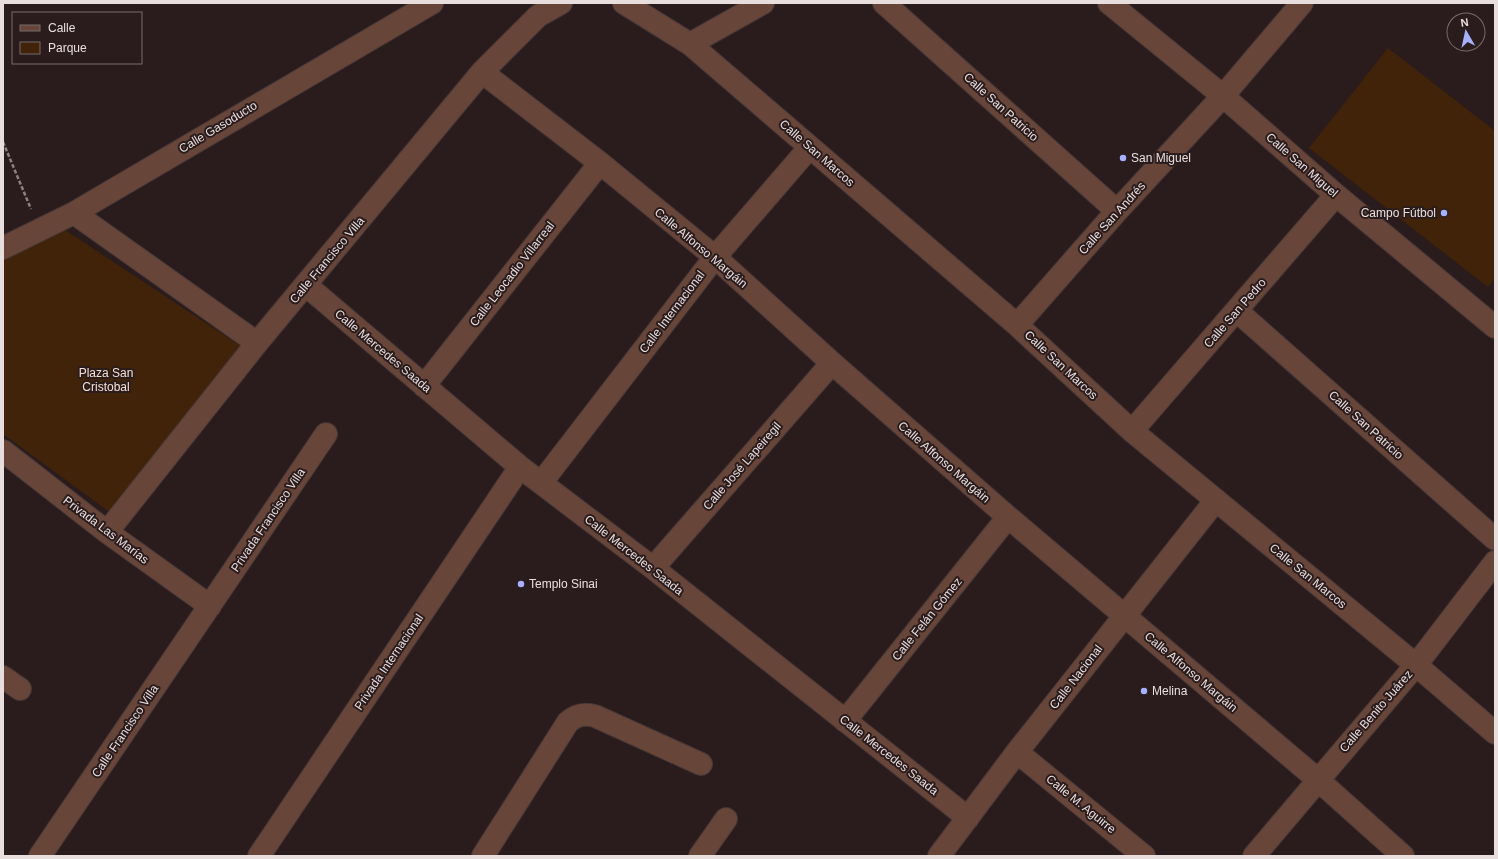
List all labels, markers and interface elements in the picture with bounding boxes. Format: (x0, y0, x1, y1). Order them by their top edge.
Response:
legend (12, 12, 142, 64)
north arrow (1446, 12, 1486, 52)
text: N (1460, 16, 1469, 29)
text: Calle (48, 21, 76, 35)
text: Parque (48, 41, 87, 55)
street label: Calle San Patricio (961, 70, 1041, 144)
street label: Calle Gasoducto (176, 98, 260, 156)
street label: Calle San Marcos (777, 117, 857, 189)
street label: Calle San Miguel (1263, 130, 1341, 200)
place label: San Miguel (1131, 151, 1191, 165)
marker: San Miguel (1118, 153, 1128, 163)
street label: Calle San Andrés (1076, 179, 1148, 257)
street label: Calle Alfonso Margáin (652, 205, 750, 291)
place label: Campo Fútbol (1361, 206, 1436, 220)
marker: Campo Fútbol (1439, 208, 1449, 218)
street label: Calle Francisco Villa (287, 214, 367, 306)
street label: Calle Leocadio Villarreal (467, 219, 557, 329)
street label: Calle Internacional (636, 268, 708, 356)
street label: Calle San Pedro (1201, 275, 1269, 351)
street label: Calle Mercedes Saada (332, 307, 434, 396)
street label: Calle San Marcos (1022, 328, 1100, 402)
park label: Plaza San Cristobal (79, 366, 133, 394)
street label: Calle San Patricio (1326, 388, 1406, 462)
street label: Calle Alfonso Margáin (895, 418, 993, 506)
street label: Calle José Lapeiregil (700, 419, 784, 513)
street label: Privada Francisco Villa (228, 465, 308, 574)
street label: Privada Las Marías (61, 493, 151, 567)
street label: Calle Mercedes Saada (582, 512, 686, 598)
street label: Calle San Marcos (1267, 541, 1349, 611)
street label: Calle Felán Gómez (889, 575, 965, 663)
place label: Templo Sinai (529, 577, 598, 591)
marker: Templo Sinai (516, 579, 526, 589)
street label: Privada Internacional (352, 611, 426, 713)
street label: Calle Alfonso Margáin (1142, 629, 1240, 715)
street label: Calle Nacional (1047, 642, 1105, 712)
street label: Calle Benito Juárez (1337, 667, 1415, 755)
street label: Calle Francisco Villa (89, 682, 161, 780)
place label: Melina (1152, 684, 1188, 698)
marker: Melina (1139, 686, 1149, 696)
street label: Calle Mercedes Saada (837, 712, 941, 798)
street label: Calle M. Aguirre (1043, 772, 1119, 837)

